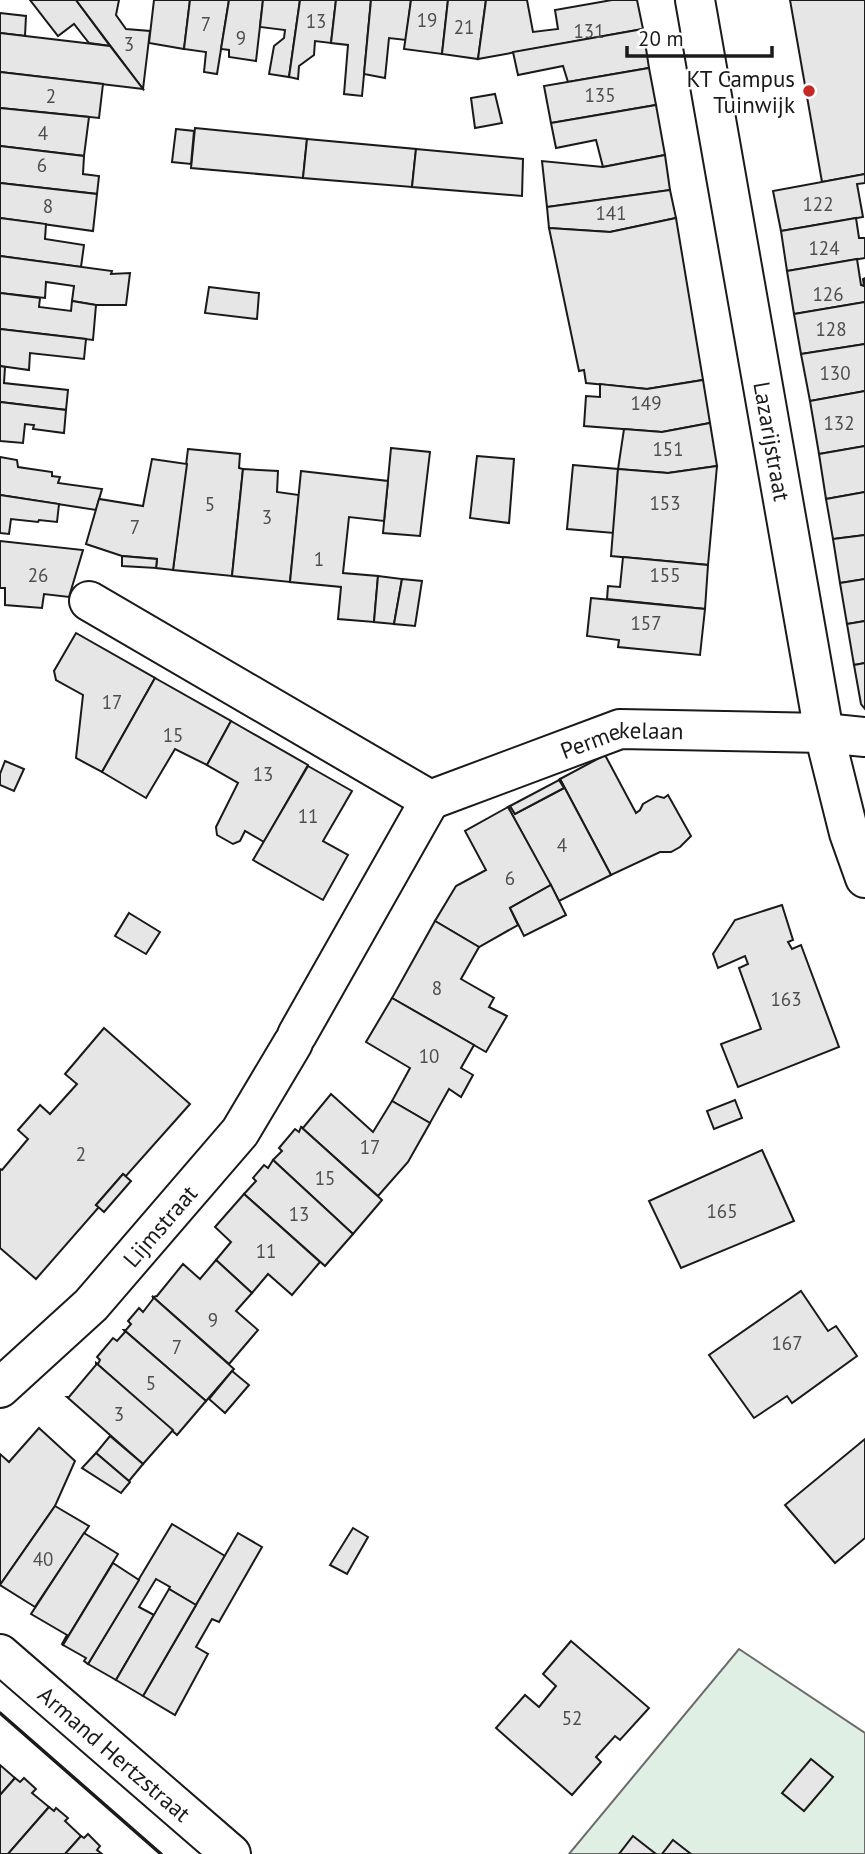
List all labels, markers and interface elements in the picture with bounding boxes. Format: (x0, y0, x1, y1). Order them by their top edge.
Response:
house number: 19 (417, 8, 437, 32)
house number: 13 (306, 9, 326, 33)
house number: 7 (201, 12, 211, 36)
scale bar (627, 14, 772, 58)
house number: 21 (454, 15, 474, 39)
house number: 131 (573, 19, 605, 43)
text: 20 m (638, 25, 684, 52)
house number: 9 (236, 26, 246, 50)
house number: 3 (124, 32, 134, 56)
place label: KT Campus Tuinwijk (686, 64, 795, 119)
house number: 135 (584, 83, 616, 107)
marker: KT Campus Tuinwijk (801, 83, 817, 99)
house number: 2 (46, 84, 56, 108)
house number: 4 (38, 121, 48, 145)
house number: 6 (37, 153, 47, 177)
house number: 122 (802, 192, 834, 216)
house number: 8 (43, 194, 53, 218)
house number: 141 (595, 201, 627, 225)
house number: 124 (808, 236, 840, 260)
house number: 126 (812, 282, 844, 306)
house number: 128 (815, 317, 847, 341)
house number: 130 (819, 361, 851, 385)
street label: Lazarijstraat (748, 379, 797, 503)
house number: 149 (630, 391, 662, 415)
house number: 132 (823, 411, 855, 435)
house number: 151 (652, 437, 684, 461)
house number: 153 (649, 491, 681, 515)
house number: 5 (205, 492, 215, 516)
house number: 3 (262, 505, 272, 529)
house number: 7 (130, 515, 140, 539)
house number: 1 (314, 547, 324, 571)
house number: 26 (28, 563, 48, 587)
house number: 155 (649, 563, 681, 587)
house number: 157 (630, 611, 662, 635)
house number: 17 (102, 690, 122, 714)
street label: Permekelaan (556, 714, 684, 765)
house number: 15 (163, 723, 183, 747)
house number: 13 (253, 762, 273, 786)
house number: 11 (298, 804, 318, 828)
house number: 4 (557, 833, 567, 857)
house number: 6 (505, 866, 515, 890)
house number: 8 (432, 976, 442, 1000)
house number: 163 (770, 987, 802, 1011)
house number: 10 (419, 1044, 439, 1068)
house number: 17 (360, 1135, 380, 1159)
house number: 2 (76, 1142, 86, 1166)
house number: 15 (315, 1166, 335, 1190)
street label: Lijmstraat (116, 1178, 203, 1273)
house number: 165 (706, 1199, 738, 1223)
house number: 13 (289, 1202, 309, 1226)
house number: 11 (256, 1239, 276, 1263)
house number: 9 (208, 1308, 218, 1332)
house number: 167 (771, 1331, 803, 1355)
house number: 7 (172, 1335, 182, 1359)
house number: 5 (146, 1371, 156, 1395)
house number: 3 (114, 1402, 124, 1426)
house number: 40 (33, 1547, 53, 1571)
street label: Armand Hertzstraat (33, 1680, 197, 1828)
house number: 52 (562, 1706, 582, 1730)

